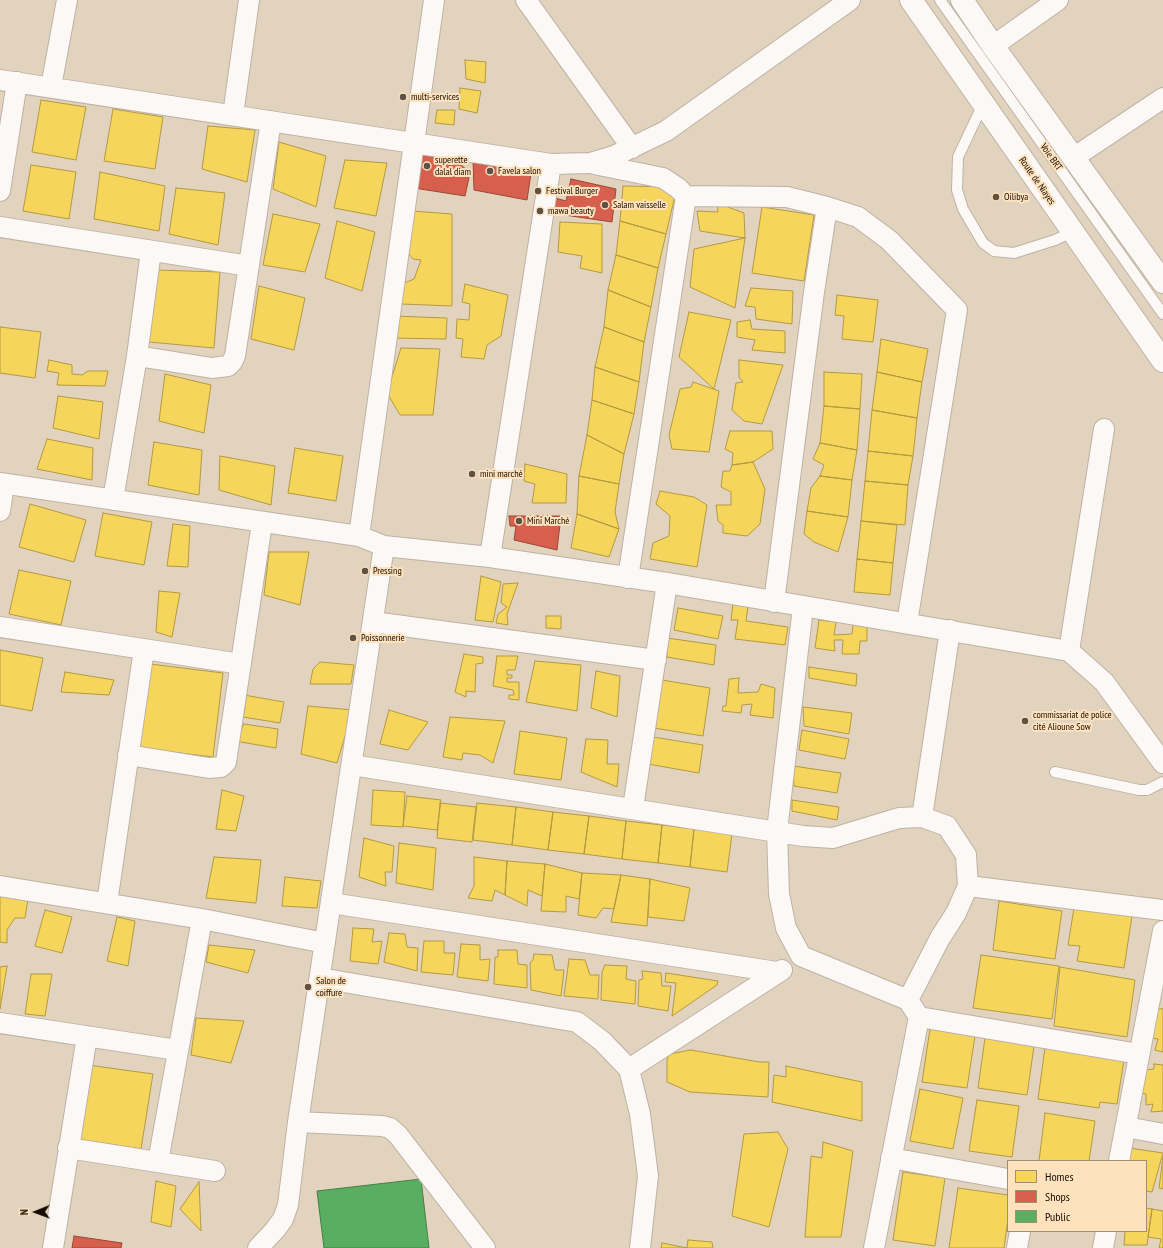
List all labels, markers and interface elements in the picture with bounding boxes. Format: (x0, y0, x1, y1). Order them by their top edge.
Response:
place label: multi-services (411, 91, 459, 103)
marker: multi-services (398, 92, 408, 102)
street label: Voie BRT (1037, 141, 1065, 173)
place label: superette dalal diam (435, 154, 471, 178)
street label: Route de Niayes (1016, 155, 1058, 207)
marker: superette dalal diam (422, 161, 432, 171)
place label: Favela salon (498, 165, 541, 177)
marker: Favela salon (485, 166, 495, 176)
place label: Festival Burger (546, 185, 598, 197)
marker: Festival Burger (533, 186, 543, 196)
place label: Oilibya (1004, 191, 1028, 203)
marker: Oilibya (991, 192, 1001, 202)
place label: Salam vaisselle (613, 199, 666, 211)
marker: Salam vaisselle (600, 200, 610, 210)
place label: mawa beauty (548, 205, 594, 217)
marker: mawa beauty (535, 206, 545, 216)
place label: mini marché (480, 468, 523, 480)
marker: mini marché (467, 469, 477, 479)
place label: Mini Marché (527, 515, 569, 527)
marker: Mini Marché (514, 516, 524, 526)
place label: Pressing (373, 565, 402, 577)
marker: Pressing (360, 566, 370, 576)
place label: Poissonnerie (361, 632, 405, 644)
marker: Poissonnerie (348, 633, 358, 643)
place label: commissariat de police cité Alioune Sow (1033, 709, 1112, 732)
marker: commissariat de police cité Alioune Sow (1020, 716, 1030, 726)
place label: Salon de coiffure (316, 975, 346, 998)
marker: Salon de coiffure (303, 982, 313, 992)
legend (1007, 1160, 1147, 1232)
text: Homes (1045, 1169, 1073, 1184)
text: Shops (1045, 1189, 1070, 1204)
north arrow (16, 1192, 56, 1232)
text: N (17, 1209, 31, 1215)
text: Public (1045, 1209, 1070, 1224)

